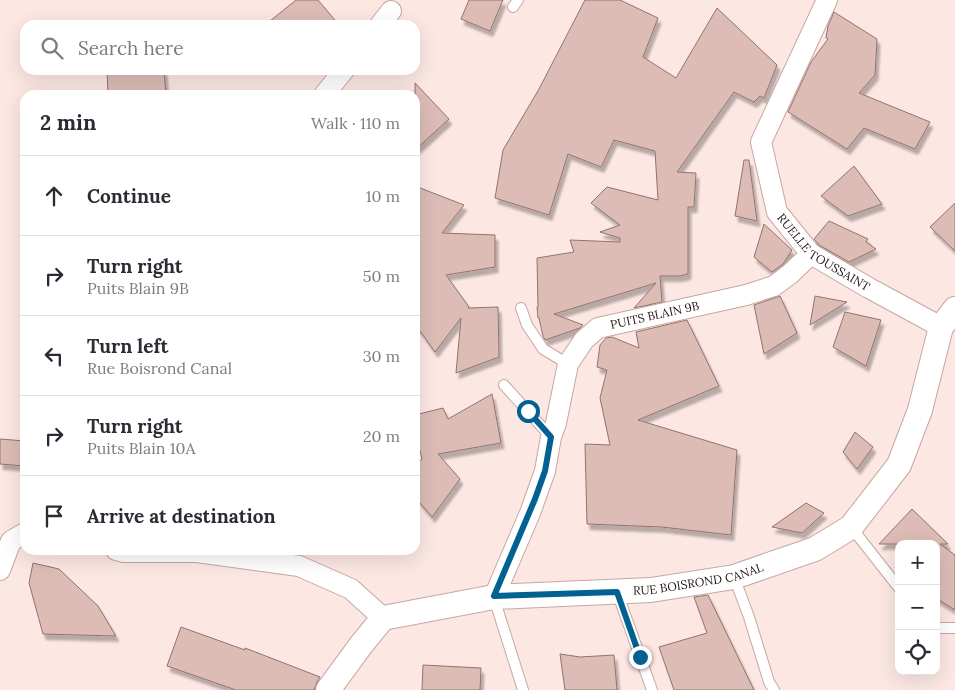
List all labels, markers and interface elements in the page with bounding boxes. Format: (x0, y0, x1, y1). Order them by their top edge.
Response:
search box (20, 20, 420, 75)
icon: search (38, 34, 66, 62)
text: Search here (78, 36, 184, 60)
text: 2 min (40, 109, 96, 136)
text: Walk · 110 m (311, 113, 400, 133)
icon: ahead (40, 182, 68, 210)
text: Continue (87, 184, 171, 208)
text: 10 m (366, 186, 400, 206)
street label: RUELLE TOUSSAINT (774, 210, 873, 294)
text: Turn right (87, 254, 183, 278)
icon: right (40, 262, 68, 290)
text: 50 m (363, 266, 400, 286)
text: Puits Blain 9B (87, 278, 189, 298)
street label: PUITS BLAIN 9B (609, 298, 701, 332)
text: Turn left (87, 334, 168, 358)
icon: left (40, 342, 68, 370)
text: 30 m (363, 346, 400, 366)
text: Rue Boisrond Canal (87, 358, 232, 378)
route start (517, 400, 540, 423)
text: Turn right (87, 414, 183, 438)
icon: right (40, 422, 68, 450)
text: 20 m (363, 426, 400, 446)
text: Puits Blain 10A (87, 438, 195, 458)
icon: arrive (40, 502, 68, 530)
text: Arrive at destination (87, 504, 276, 528)
map controls (895, 540, 940, 675)
button: + (895, 540, 940, 585)
street label: RUE BOISROND CANAL (633, 559, 765, 598)
button: − (895, 585, 940, 630)
button: locate (895, 630, 940, 675)
route end (629, 646, 652, 669)

